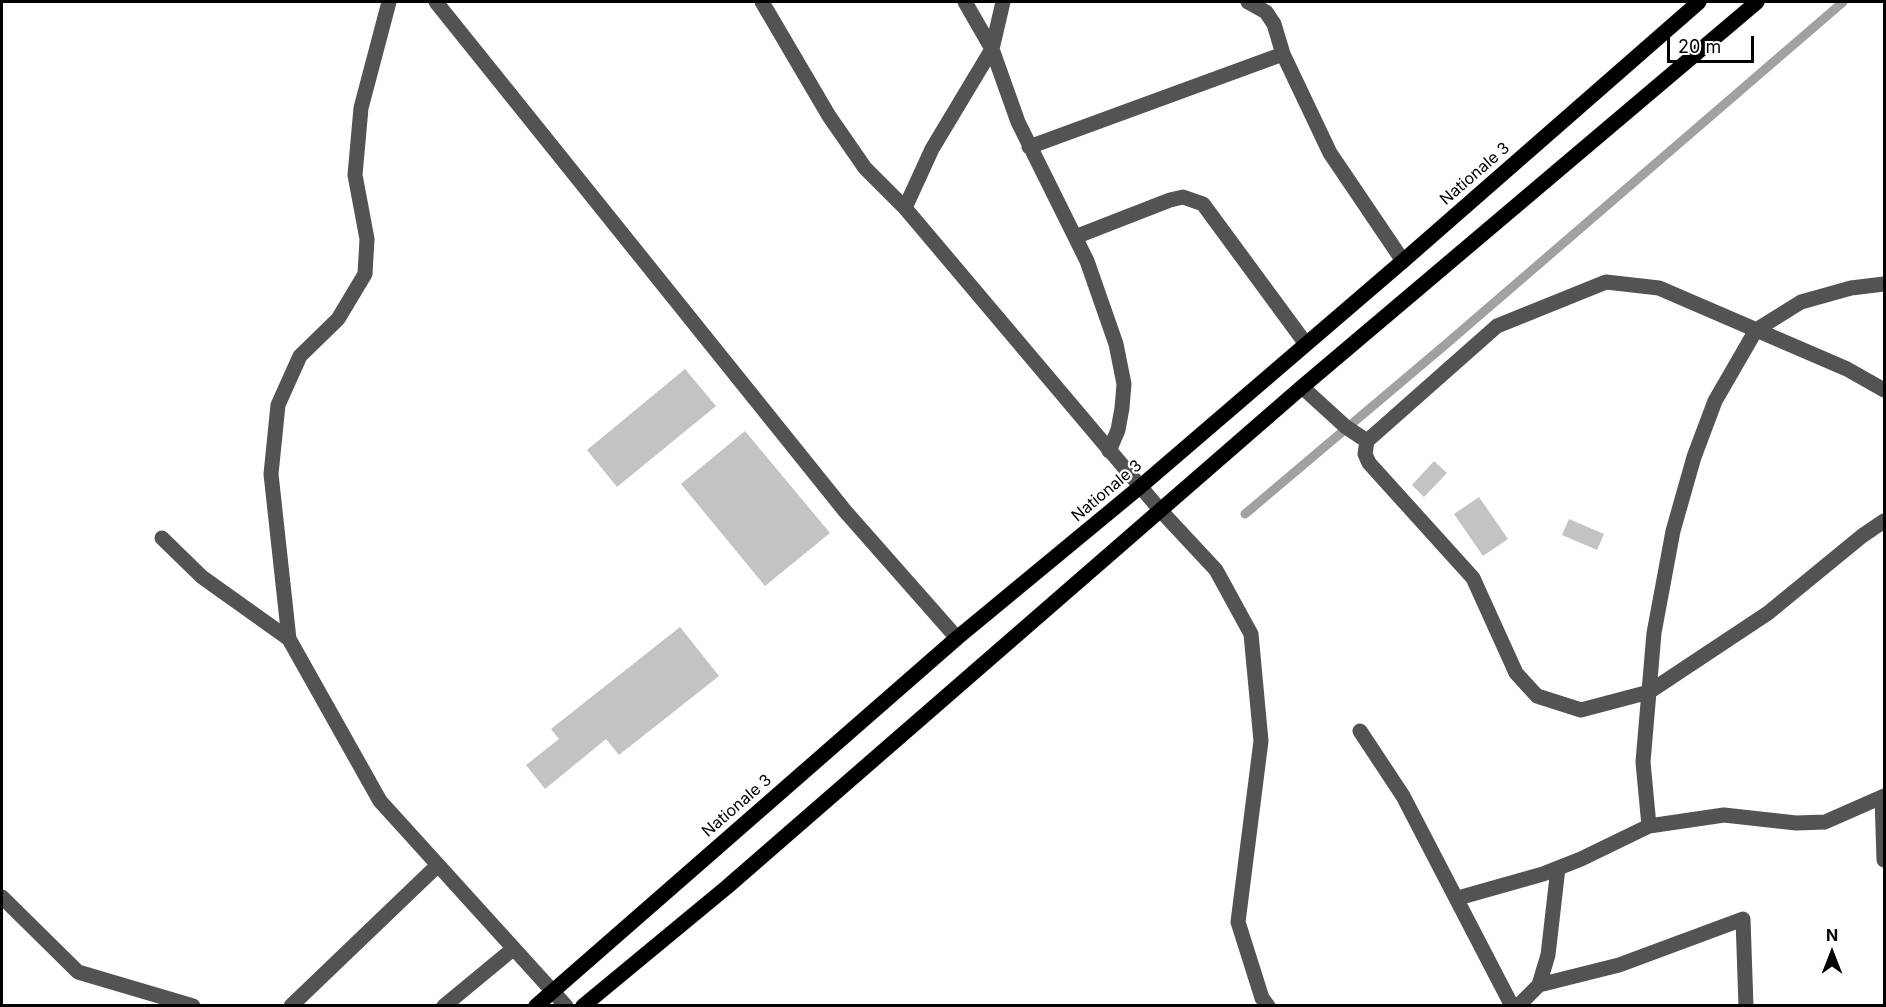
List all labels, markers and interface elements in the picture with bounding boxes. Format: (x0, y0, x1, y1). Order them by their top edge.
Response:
scale bar (1670, 24, 1757, 62)
text: 20 m (1678, 36, 1721, 57)
street label: Nationale 3 (1436, 139, 1514, 209)
street label: Nationale 3 (1068, 456, 1146, 526)
street label: Nationale 3 (698, 771, 776, 841)
north arrow (1802, 923, 1862, 983)
text: N (1826, 925, 1838, 945)

